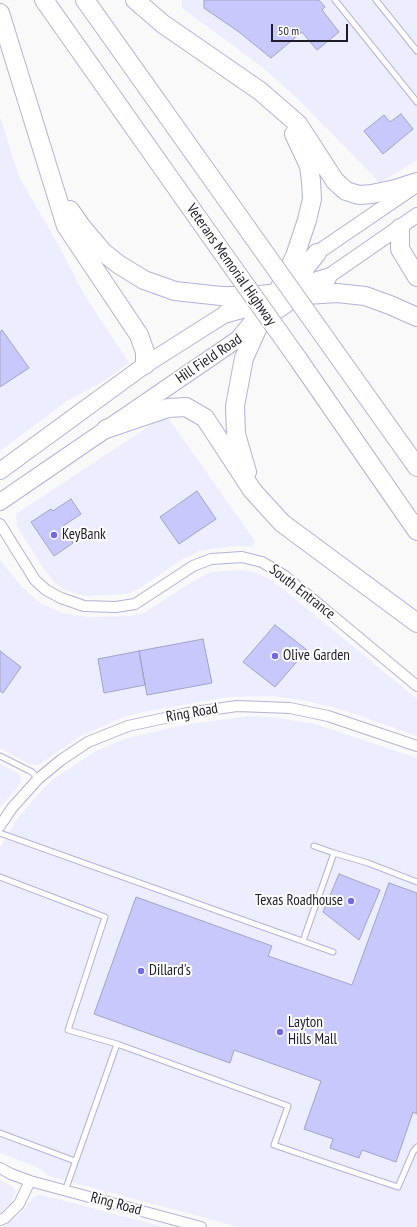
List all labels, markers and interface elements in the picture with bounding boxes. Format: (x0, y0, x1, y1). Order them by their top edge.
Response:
scale bar (273, 16, 350, 42)
text: 50 m (278, 23, 299, 38)
street label: Veterans Memorial Highway (182, 201, 280, 329)
street label: Hill Field Road (173, 330, 245, 388)
place label: KeyBank (62, 526, 106, 544)
marker: KeyBank (49, 530, 59, 540)
street label: South Entrance (266, 561, 338, 623)
place label: Olive Garden (283, 647, 350, 665)
marker: Olive Garden (270, 651, 280, 661)
street label: Ring Road (165, 700, 219, 726)
place label: Texas Roadhouse (255, 892, 343, 910)
marker: Texas Roadhouse (346, 896, 356, 906)
place label: Dillard's (149, 962, 191, 980)
marker: Dillard's (136, 966, 146, 976)
place label: Layton Hills Mall (288, 1014, 337, 1049)
marker: Layton Hills Mall (275, 1027, 285, 1037)
street label: Ring Road (88, 1189, 144, 1219)

